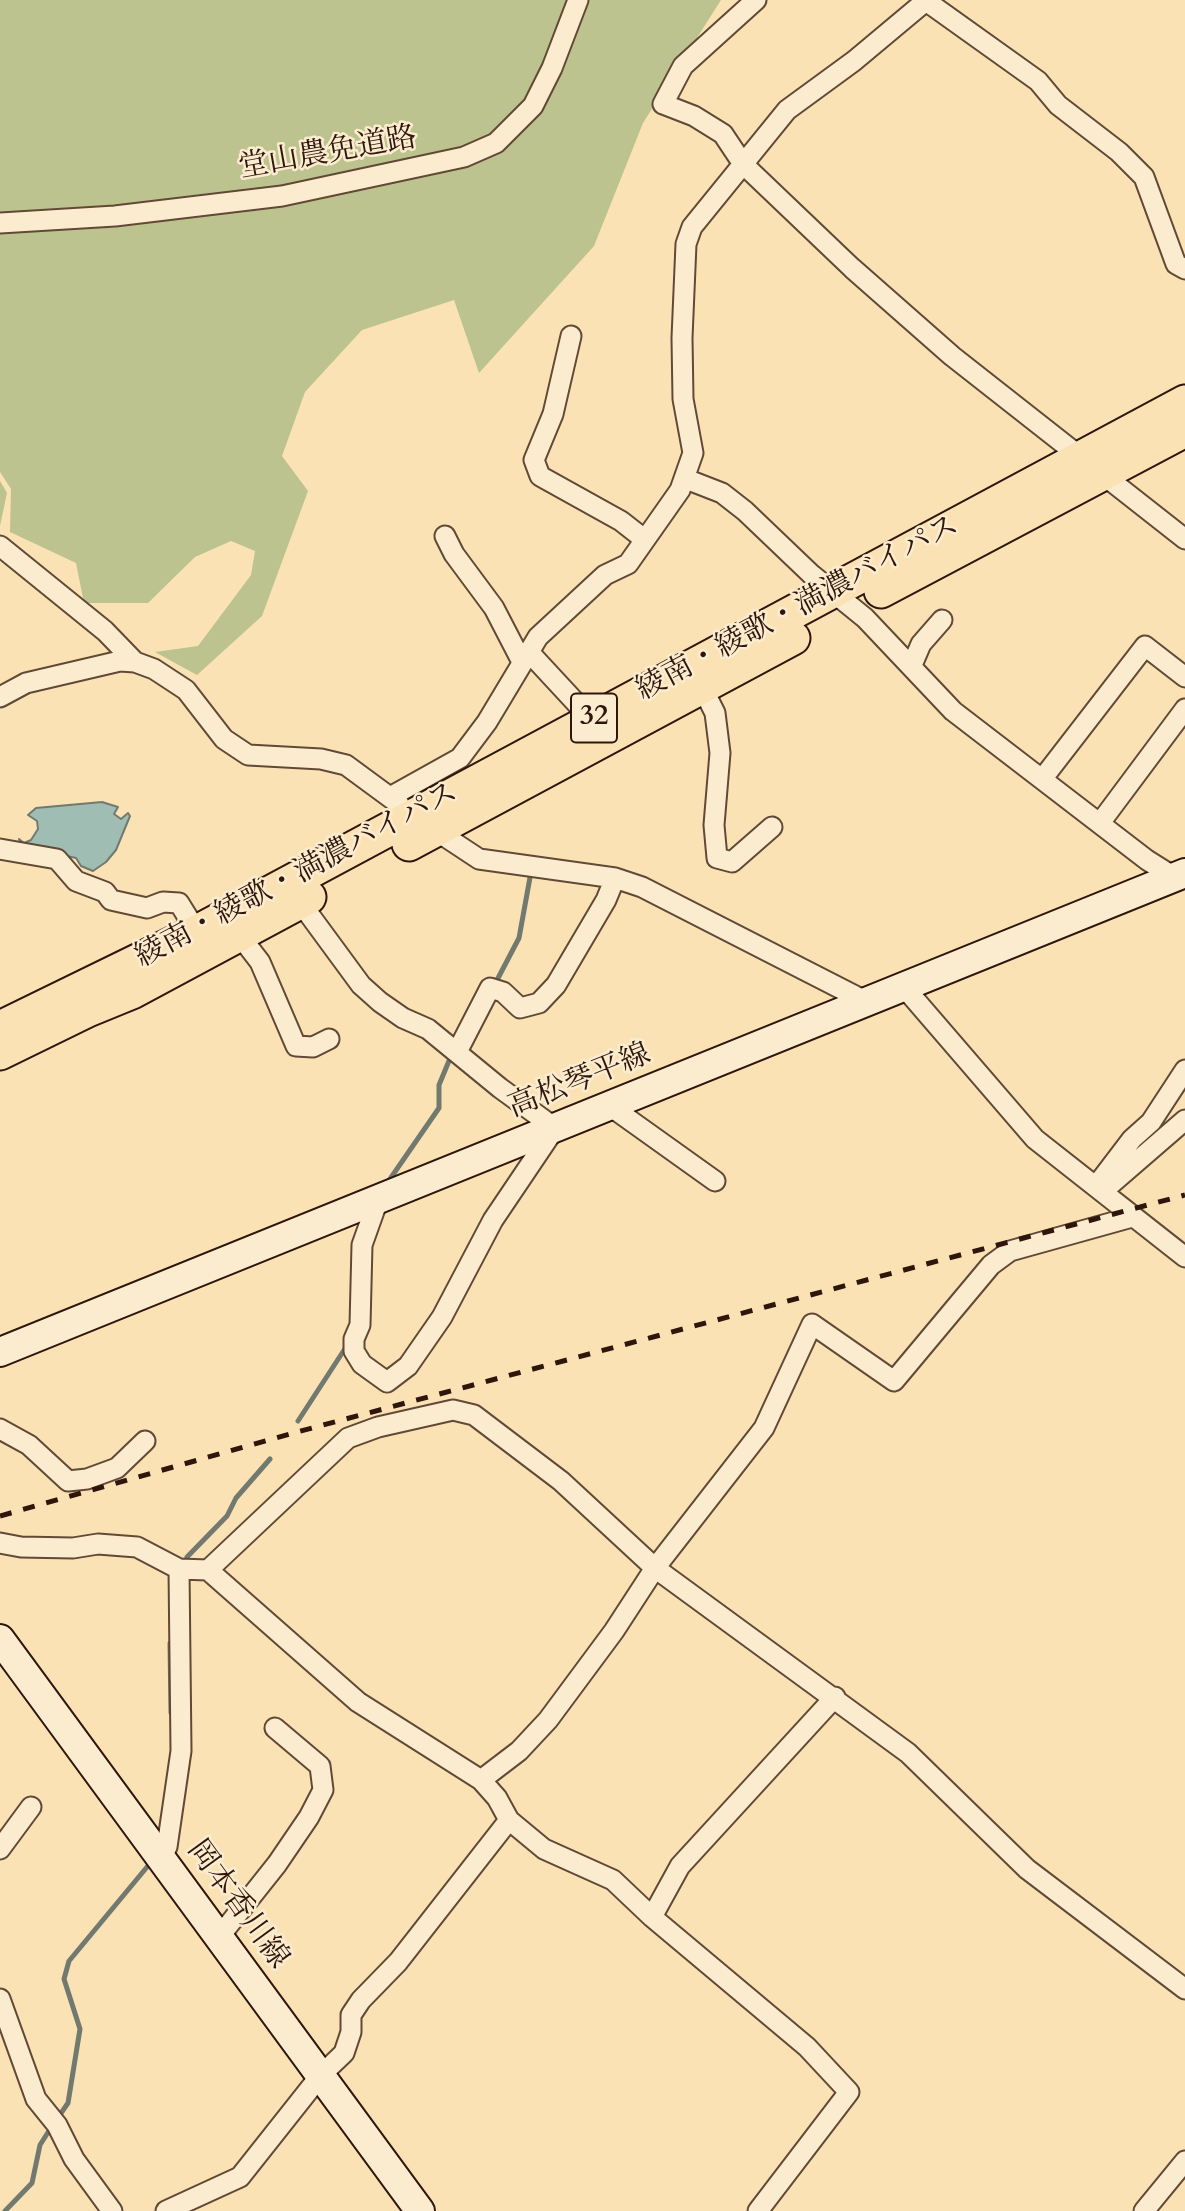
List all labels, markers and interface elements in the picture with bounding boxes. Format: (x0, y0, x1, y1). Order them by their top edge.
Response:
street label: 堂山農免道路 (236, 121, 420, 187)
street label: 綾南・綾歌・満濃バイパス (631, 509, 965, 709)
road number: 32 (571, 694, 617, 742)
street label: 綾南・綾歌・満濃バイパス (130, 776, 464, 976)
street label: 高松琴平線 (504, 1037, 656, 1127)
street label: 岡本香川線 (178, 1834, 296, 1976)

